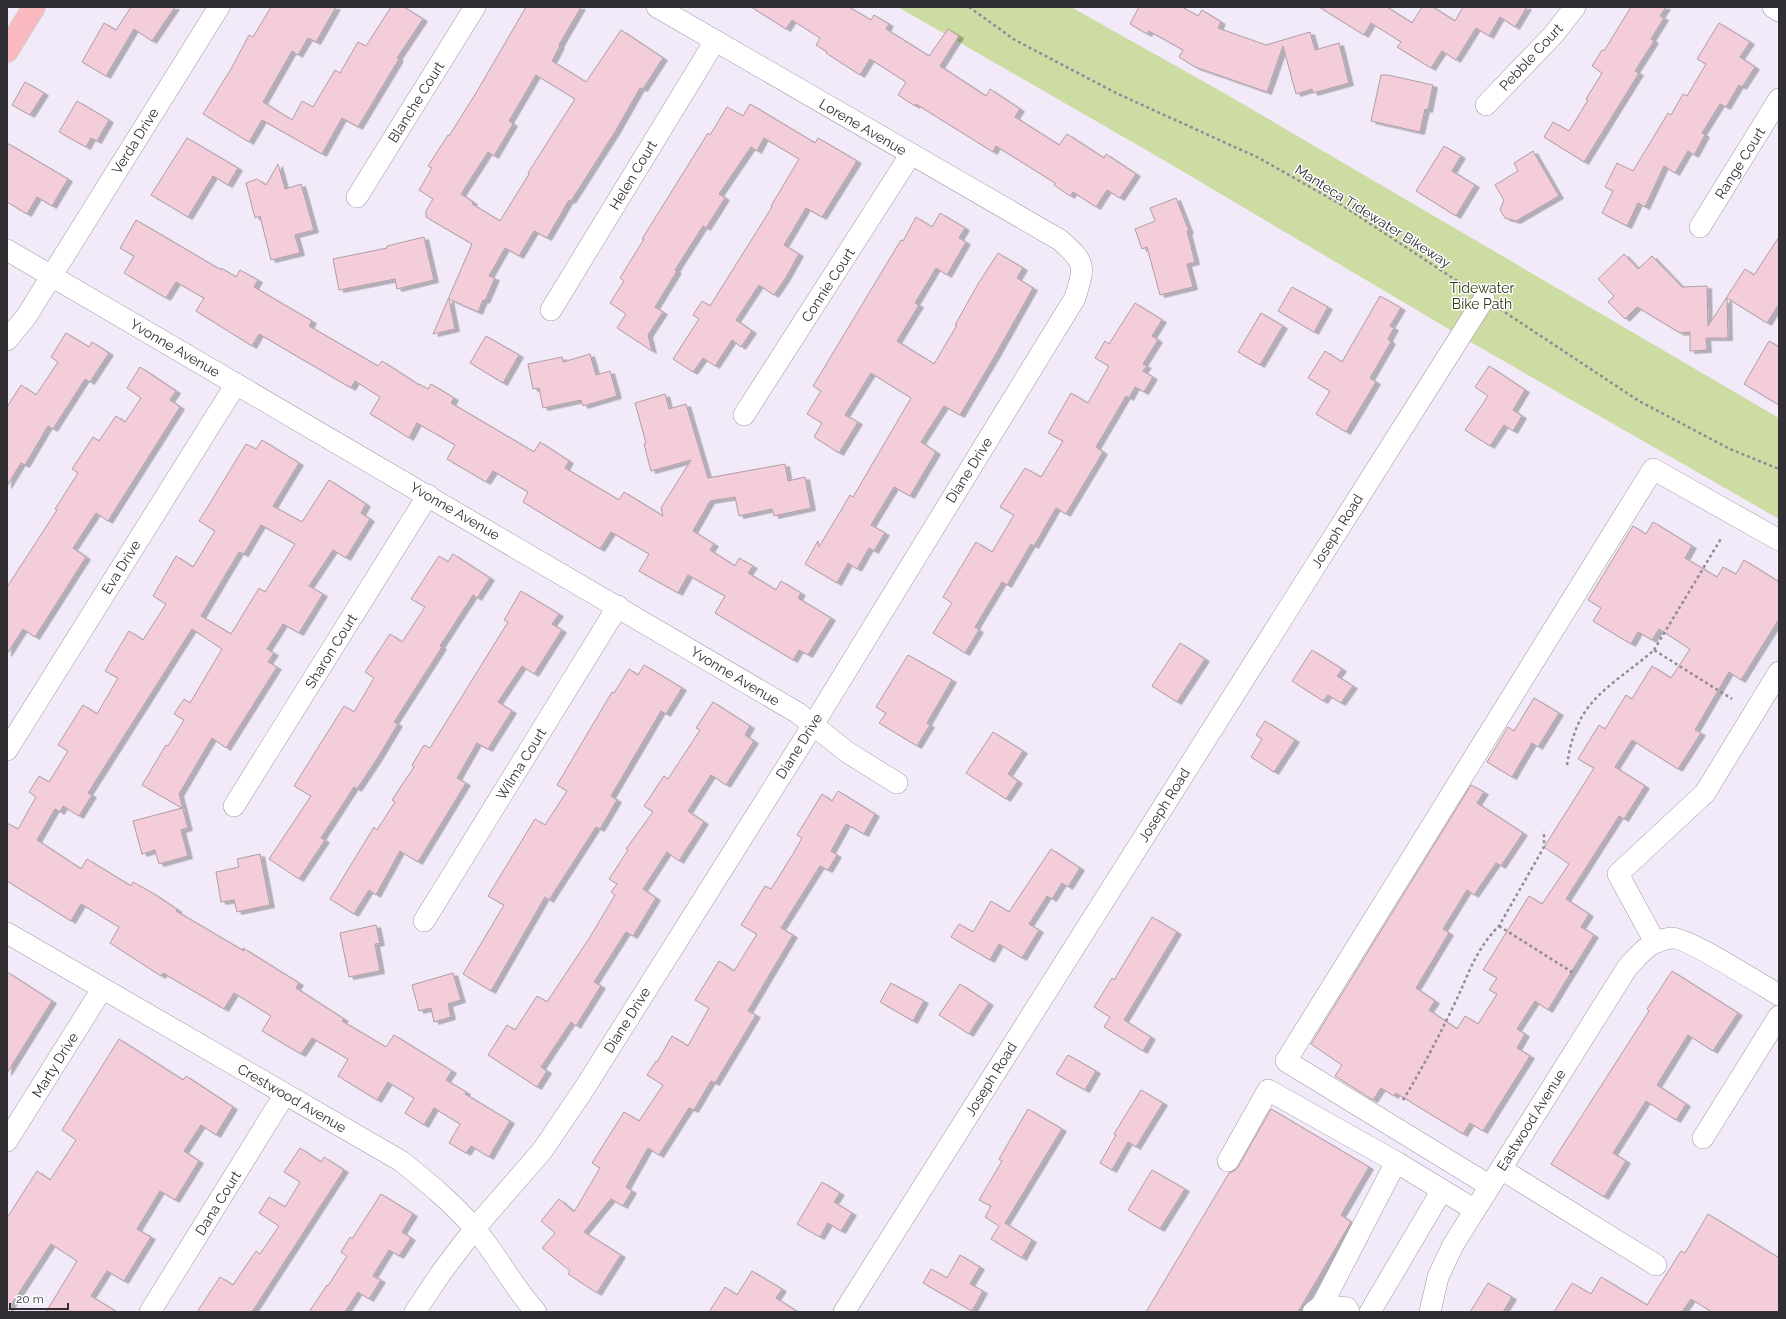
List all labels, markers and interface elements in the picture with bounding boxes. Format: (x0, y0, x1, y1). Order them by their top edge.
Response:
street label: Pebble Court (1496, 20, 1566, 94)
street label: Blanche Court (385, 58, 447, 145)
street label: Lorene Avenue (817, 96, 909, 158)
street label: Verda Drive (108, 105, 162, 177)
street label: Range Court (1712, 124, 1768, 202)
street label: Helen Court (606, 137, 660, 213)
street label: Manteca Tidewater Bikeway (1292, 161, 1454, 271)
street label: Connie Court (798, 245, 858, 325)
park label: Tidewater Bike Path (1450, 280, 1514, 312)
street label: Yvonne Avenue (127, 316, 223, 380)
street label: Diane Drive (943, 434, 995, 506)
street label: Yvonne Avenue (407, 479, 503, 543)
street label: Joseph Road (1308, 491, 1366, 571)
street label: Eva Drive (98, 537, 144, 597)
street label: Sharon Court (302, 611, 360, 691)
street label: Yvonne Avenue (688, 643, 782, 709)
street label: Diane Drive (773, 710, 825, 782)
street label: Wilma Court (493, 725, 550, 803)
street label: Joseph Road (1135, 765, 1193, 845)
street label: Diane Drive (601, 984, 653, 1056)
street label: Marty Drive (29, 1030, 81, 1100)
street label: Joseph Road (962, 1039, 1020, 1119)
street label: Crestwood Avenue (235, 1060, 349, 1136)
street label: Eastwood Avenue (1493, 1066, 1569, 1174)
street label: Dana Court (192, 1168, 244, 1238)
scale bar (10, 1285, 68, 1311)
text: 20 m (16, 1292, 44, 1306)

